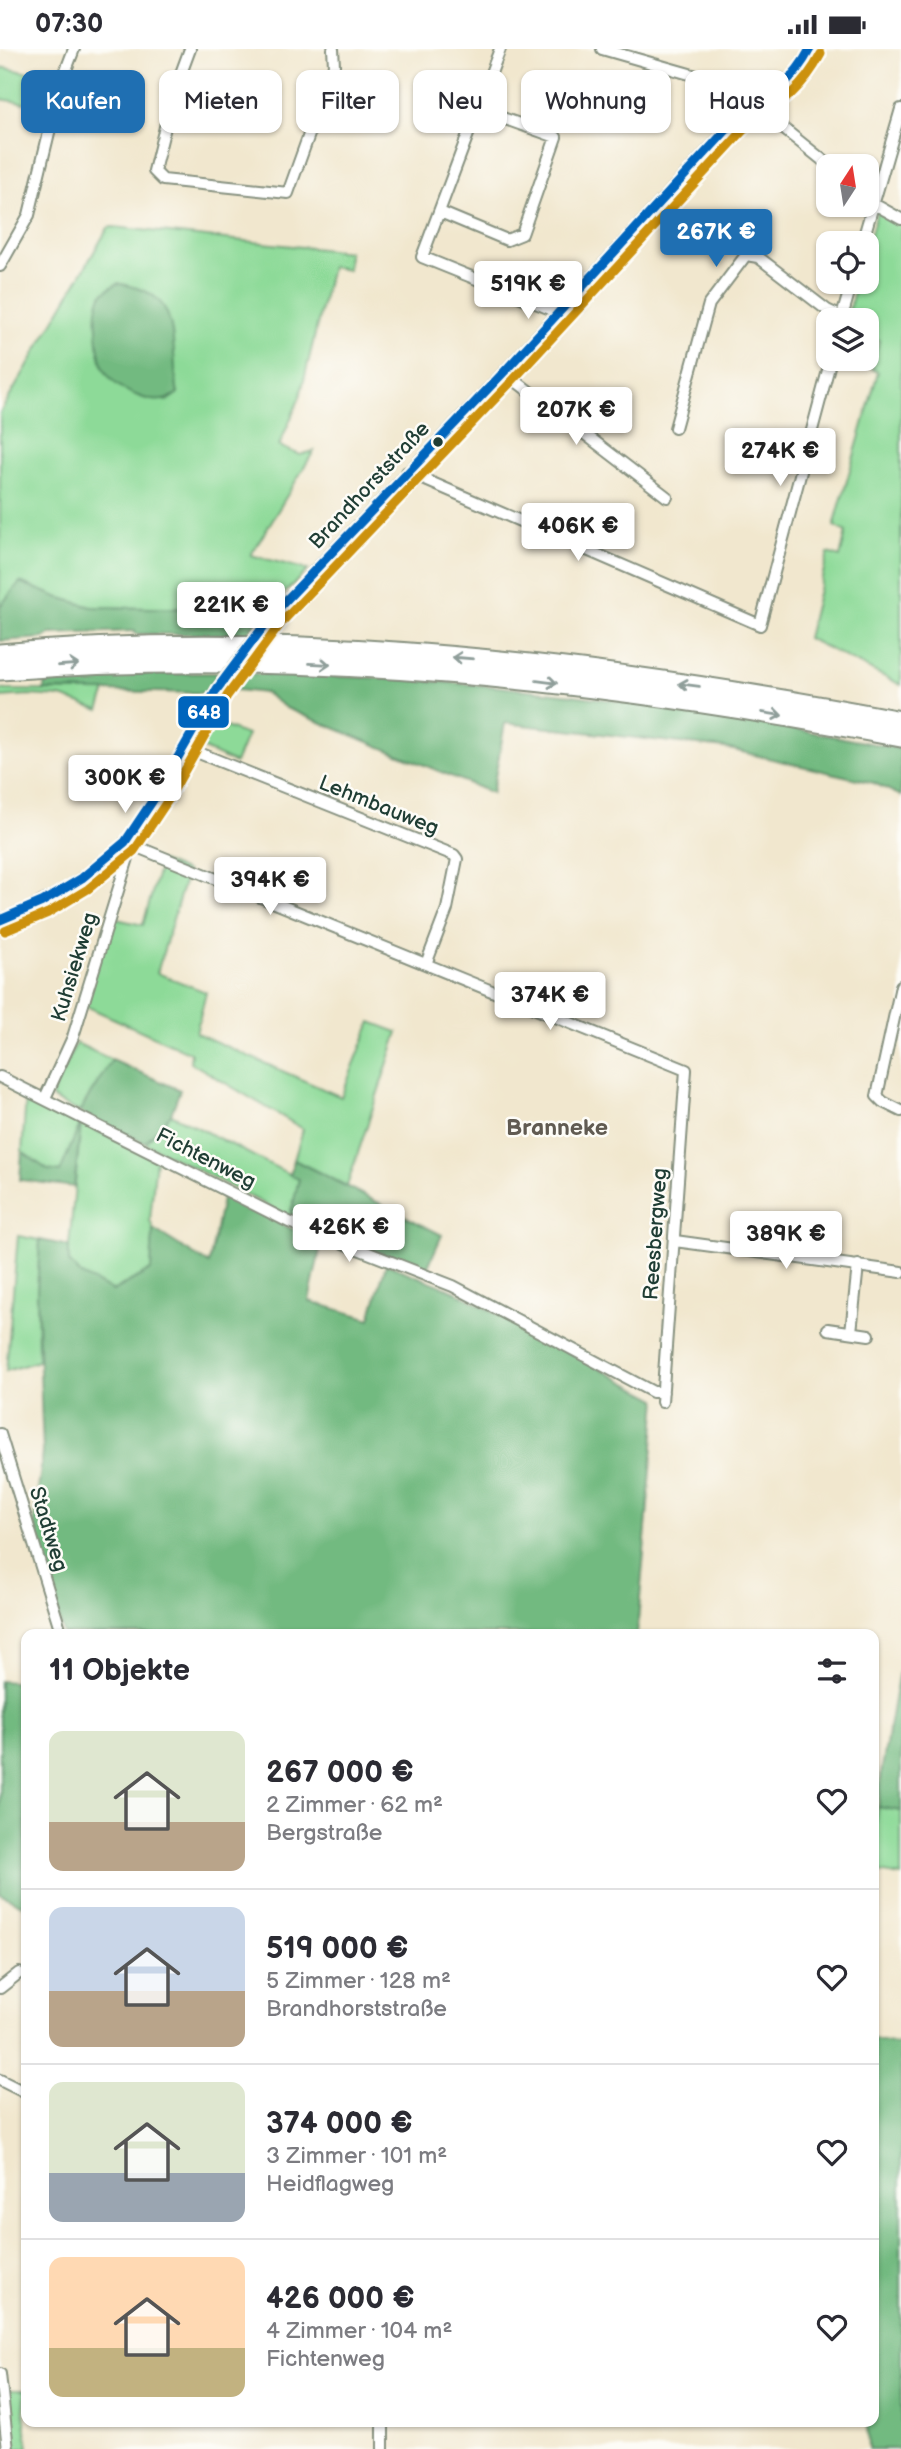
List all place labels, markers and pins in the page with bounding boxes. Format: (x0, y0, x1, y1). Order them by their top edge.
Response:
pin: 267K € (659, 209, 773, 269)
pin: 519K € (471, 261, 585, 321)
pin: 207K € (519, 387, 633, 447)
pin: 274K € (723, 429, 837, 488)
unlabelled marker (431, 435, 445, 449)
pin: 406K € (521, 503, 635, 563)
pin: 221K € (174, 583, 288, 642)
pin: 300K € (68, 755, 182, 815)
pin: 394K € (213, 857, 327, 917)
pin: 374K € (493, 972, 607, 1032)
pin: 426K € (292, 1205, 406, 1264)
pin: 389K € (729, 1211, 843, 1271)

